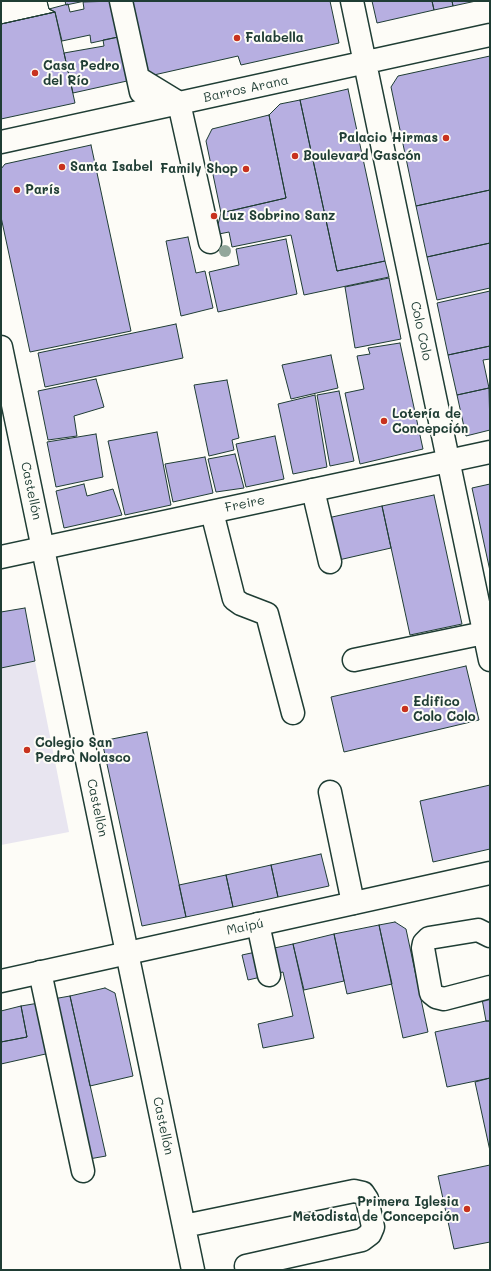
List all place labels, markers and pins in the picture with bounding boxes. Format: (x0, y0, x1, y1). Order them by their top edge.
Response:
place label: Falabella (245, 30, 304, 46)
marker: Falabella (232, 33, 242, 43)
place label: Casa Pedro del Río (43, 58, 119, 89)
marker: Casa Pedro del Río (30, 68, 40, 78)
place label: Palacio Hirmas (338, 130, 438, 146)
marker: Palacio Hirmas (441, 133, 451, 143)
place label: Boulevard Gascón (303, 148, 421, 164)
marker: Boulevard Gascón (290, 151, 300, 161)
place label: Santa Isabel (70, 159, 153, 175)
place label: Family Shop (160, 161, 238, 177)
marker: Santa Isabel (57, 162, 67, 172)
marker: Family Shop (241, 164, 251, 174)
place label: París (25, 182, 60, 198)
marker: París (12, 185, 22, 195)
place label: Luz Sobrino Sanz (222, 208, 335, 224)
marker: Luz Sobrino Sanz (209, 211, 219, 221)
place label: Lotería de Concepción (392, 406, 468, 437)
marker: Lotería de Concepción (379, 416, 389, 426)
place label: Edifico Colo Colo (413, 694, 476, 725)
marker: Edifico Colo Colo (400, 704, 410, 714)
place label: Colegio San Pedro Nolasco (35, 735, 131, 766)
marker: Colegio San Pedro Nolasco (22, 745, 32, 755)
place label: Primera Iglesia Metodista de Concepción (293, 1194, 459, 1225)
marker: Primera Iglesia Metodista de Concepción (462, 1204, 472, 1214)

